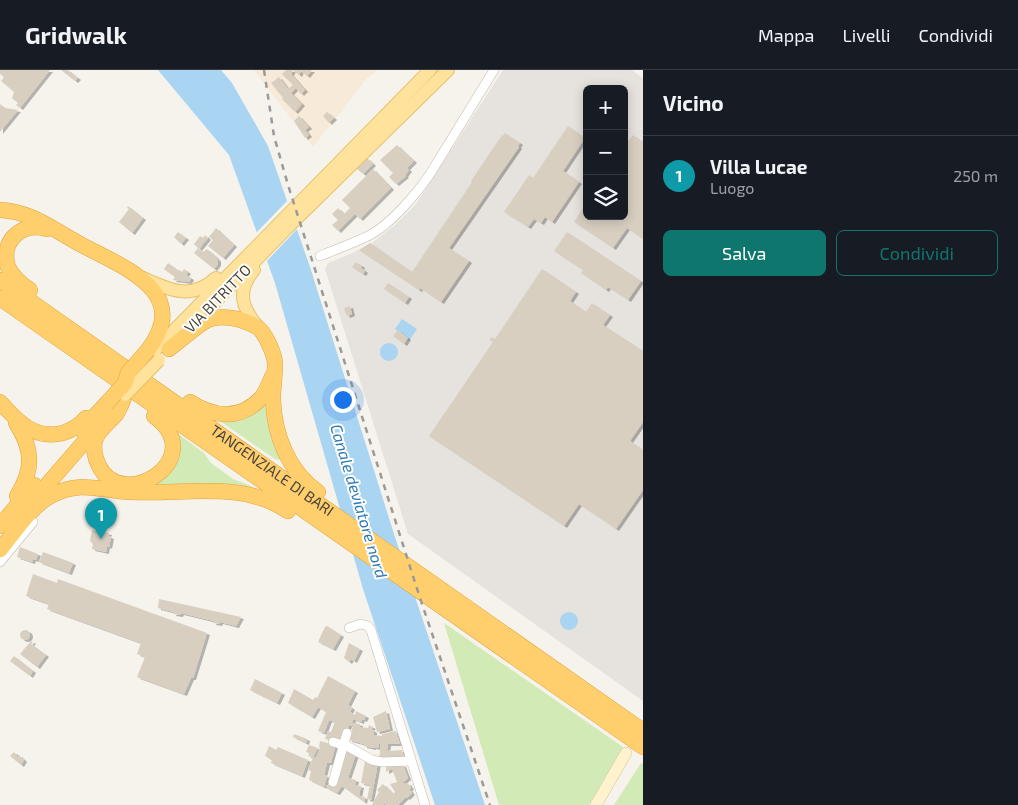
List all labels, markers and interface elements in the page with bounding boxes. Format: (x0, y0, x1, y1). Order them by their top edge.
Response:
text: Gridwalk (25, 20, 127, 49)
text: Mappa (758, 24, 815, 46)
text: Livelli (843, 24, 890, 46)
text: Condividi (918, 24, 993, 46)
map controls (583, 85, 628, 220)
button: + (583, 85, 628, 130)
text: Vicino (663, 90, 724, 115)
button: − (583, 130, 628, 175)
text: Villa Lucae (710, 155, 807, 178)
text: 1 (676, 166, 682, 185)
text: 250 m (953, 166, 998, 185)
button: layers (583, 175, 628, 220)
text: Luogo (710, 178, 754, 197)
button: Salva (663, 230, 826, 276)
button: Condividi (836, 230, 998, 276)
street label: VIA BITRITTO (180, 260, 254, 336)
your location (330, 387, 356, 413)
street label: TANGENZIALE DI BARI (207, 420, 338, 519)
water label: Canale deviatore nord (327, 422, 392, 580)
pin: 1 (85, 498, 117, 539)

